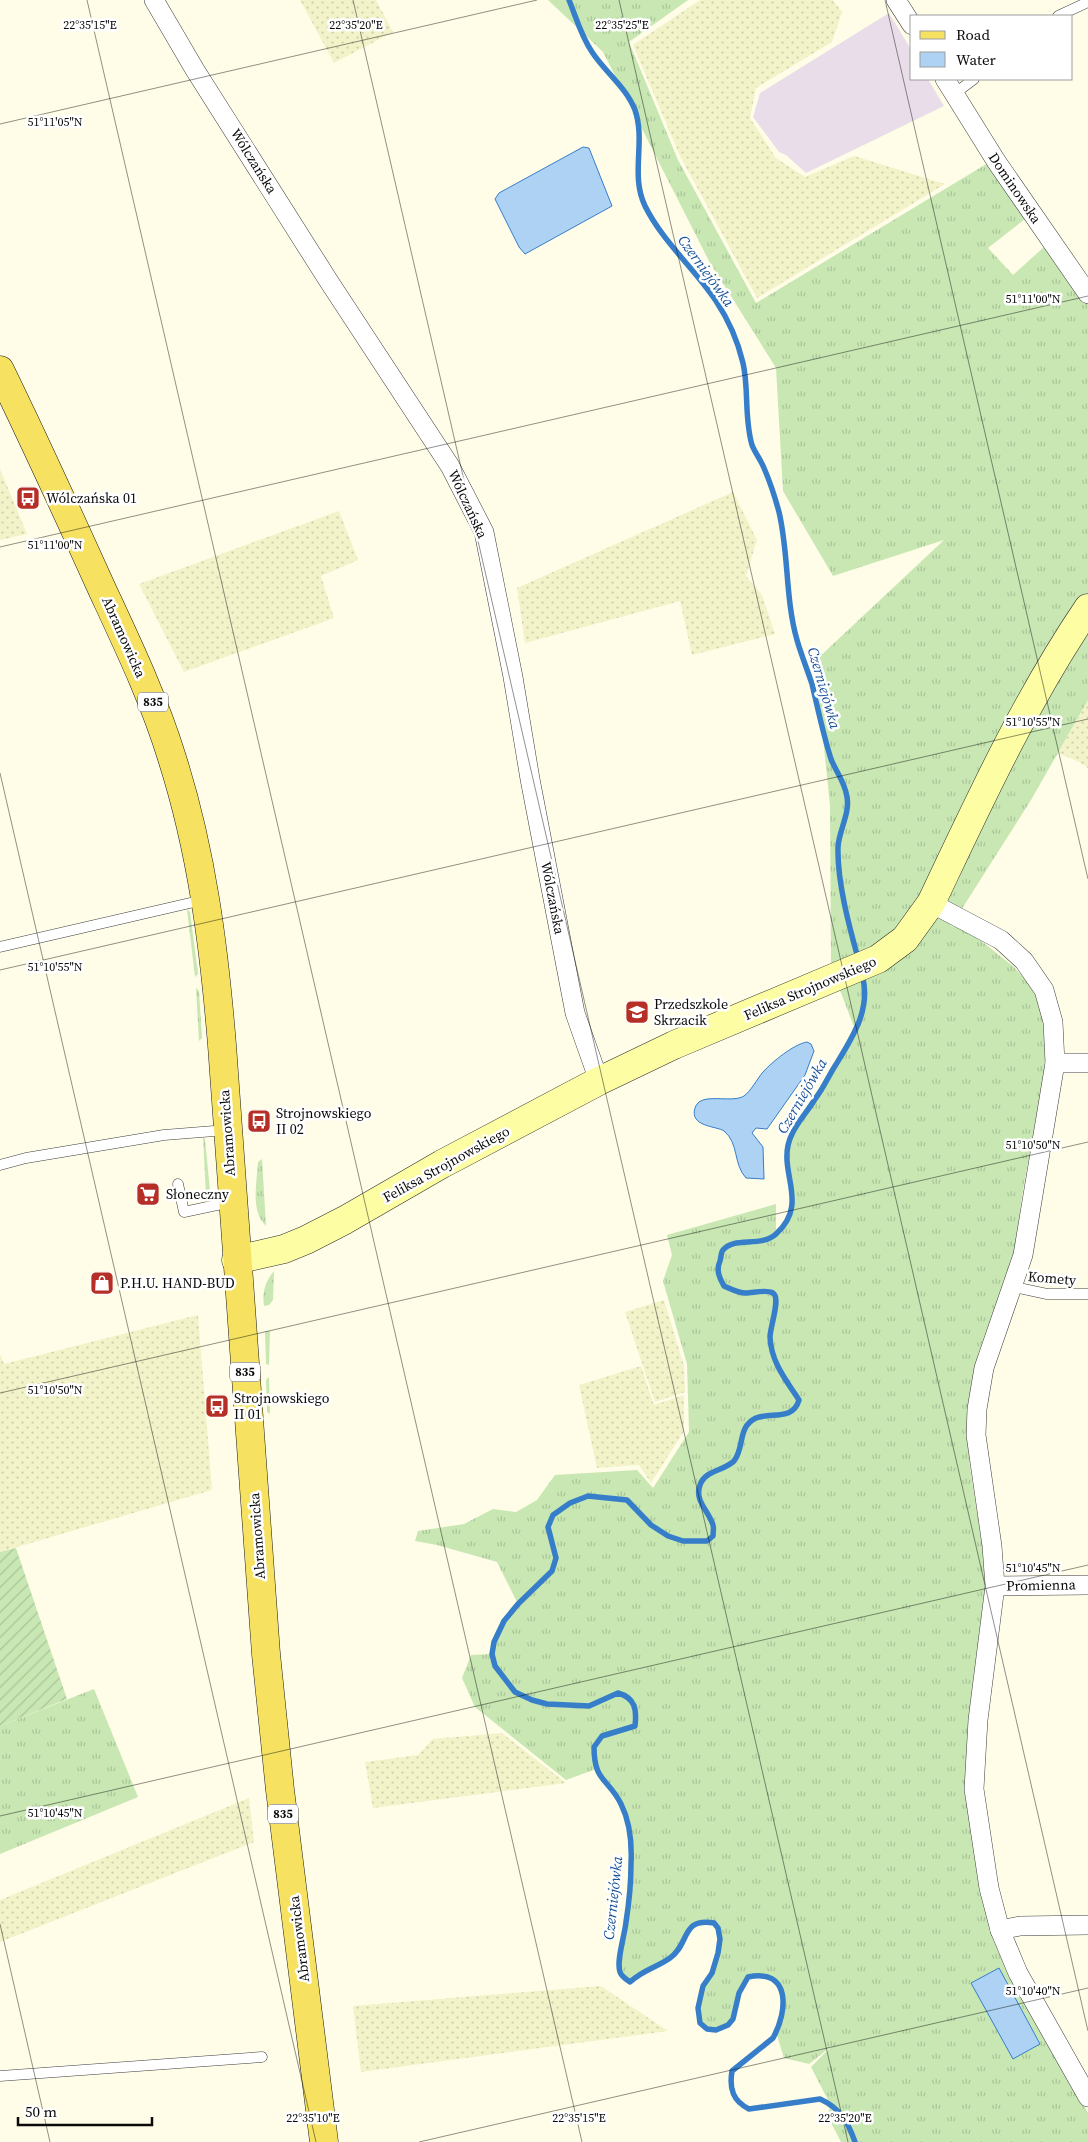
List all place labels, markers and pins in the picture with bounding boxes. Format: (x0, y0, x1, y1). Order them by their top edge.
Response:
bus stop icon: Wólczańska 01 (15, 485, 41, 511)
place label: Wólczańska 01 (46, 488, 137, 508)
place label: Przedszkole Skrzacik (654, 994, 728, 1030)
school or university icon: Przedszkole Skrzacik (624, 999, 650, 1025)
place label: Strojnowskiego II 02 (276, 1103, 372, 1139)
bus stop icon: Strojnowskiego II 02 (246, 1108, 272, 1134)
supermarket icon: Słoneczny (135, 1181, 161, 1207)
place label: Słoneczny (166, 1184, 230, 1204)
shop icon: P.H.U. HAND-BUD (89, 1270, 115, 1296)
place label: P.H.U. HAND-BUD (120, 1273, 235, 1293)
place label: Strojnowskiego II 01 (234, 1388, 330, 1424)
bus stop icon: Strojnowskiego II 01 (204, 1393, 230, 1419)

